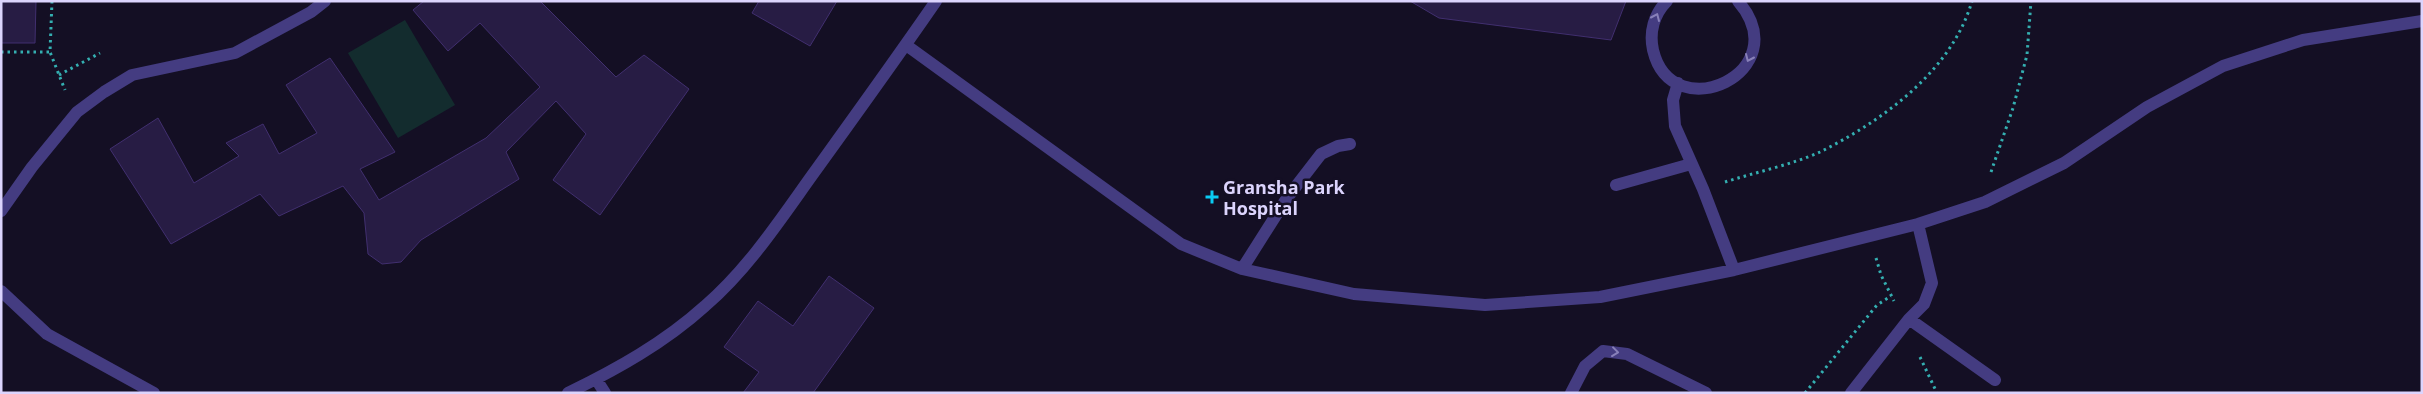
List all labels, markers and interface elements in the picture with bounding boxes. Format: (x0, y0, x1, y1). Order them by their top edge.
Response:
one-way arrow (1650, 13, 1661, 22)
one-way arrow (1744, 53, 1755, 62)
place label: Gransha Park Hospital (1223, 175, 1346, 220)
marker: Gransha Park Hospital (1205, 190, 1219, 204)
one-way arrow (1612, 346, 1620, 357)

